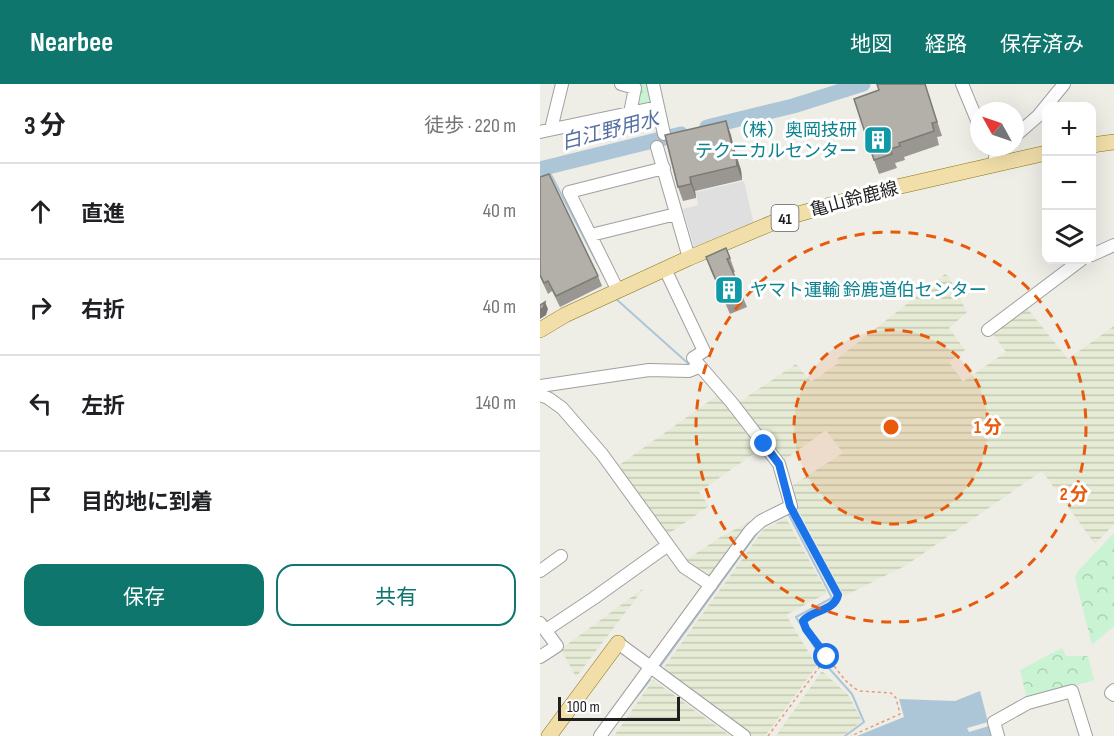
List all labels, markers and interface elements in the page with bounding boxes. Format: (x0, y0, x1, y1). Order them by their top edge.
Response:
text: Nearbee (30, 26, 113, 59)
text: 地図 (850, 32, 892, 57)
text: 経路 (925, 32, 967, 57)
text: 保存済み (1000, 32, 1084, 57)
north arrow (970, 102, 1024, 156)
map controls (1042, 102, 1096, 264)
button: + (1042, 102, 1096, 156)
water label: 白江野用水 (559, 107, 664, 155)
text: 3 分 (24, 111, 66, 142)
text: 徒歩 · 220 m (424, 114, 516, 138)
place label: （株）奥岡技研 テクニカルセンター (695, 120, 857, 162)
building icon: （株）奥岡技研 テクニカルセンター (862, 124, 894, 156)
button: − (1042, 156, 1096, 210)
street label: 亀山鈴鹿線 (808, 178, 900, 221)
icon: ahead (24, 195, 57, 228)
text: 40 m (483, 199, 516, 223)
text: 直進 (81, 201, 125, 228)
road number: 41 (772, 205, 798, 231)
button: layers (1042, 210, 1096, 264)
building icon: ヤマト運輸 鈴鹿道伯センター (713, 274, 745, 306)
place label: ヤマト運輸 鈴鹿道伯センター (750, 280, 987, 301)
icon: right (24, 291, 57, 324)
text: 40 m (483, 295, 516, 319)
text: 右折 (81, 297, 125, 324)
icon: left (24, 387, 57, 420)
text: 140 m (476, 391, 516, 415)
text: 左折 (81, 393, 125, 420)
centre of rings (881, 417, 901, 437)
text: 1 分 (974, 417, 1002, 438)
route end (750, 430, 776, 456)
icon: arrive (24, 483, 57, 516)
text: 2 分 (1060, 484, 1088, 505)
text: 目的地に到着 (81, 489, 213, 516)
button: 保存 (24, 564, 264, 626)
button: 共有 (276, 564, 516, 626)
route start (813, 643, 839, 669)
scale bar (558, 694, 680, 722)
text: 100 m (567, 698, 600, 717)

